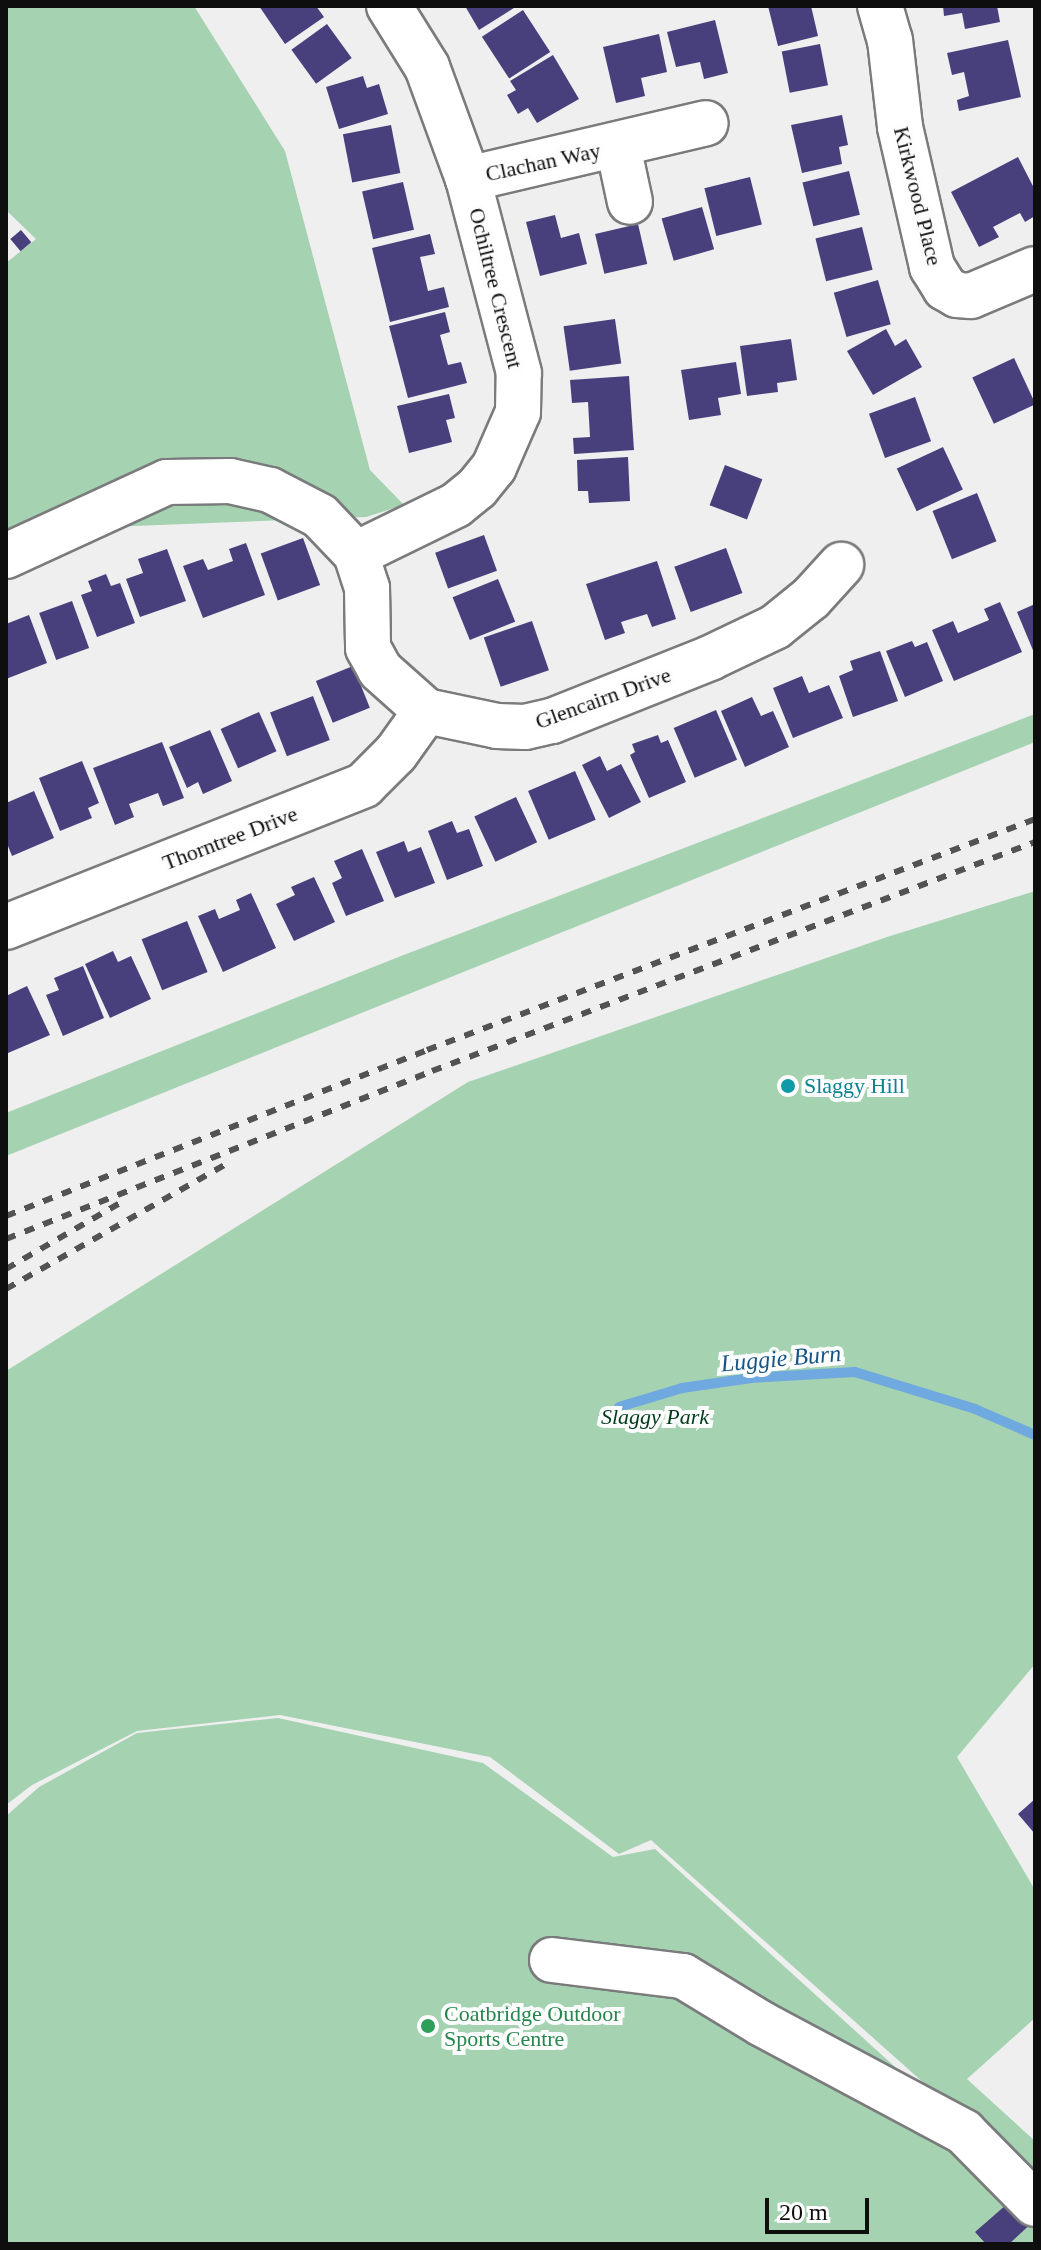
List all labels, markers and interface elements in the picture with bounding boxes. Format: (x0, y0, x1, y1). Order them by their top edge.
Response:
street label: Kirkwood Place (888, 124, 948, 268)
street label: Clachan Way (483, 137, 603, 187)
street label: Ochiltree Crescent (463, 205, 529, 371)
street label: Glencairn Drive (532, 661, 674, 735)
street label: Thorntree Drive (159, 800, 301, 876)
place label: Slaggy Hill (804, 1073, 905, 1099)
marker: Slaggy Hill (779, 1077, 797, 1095)
water label: Luggie Burn (720, 1339, 842, 1379)
park label: Slaggy Park (601, 1404, 709, 1430)
place label: Coatbridge Outdoor Sports Centre (444, 2000, 621, 2052)
marker: Coatbridge Outdoor Sports Centre (419, 2017, 437, 2035)
scale bar (769, 2182, 873, 2232)
text: 20 m (779, 2199, 828, 2225)

